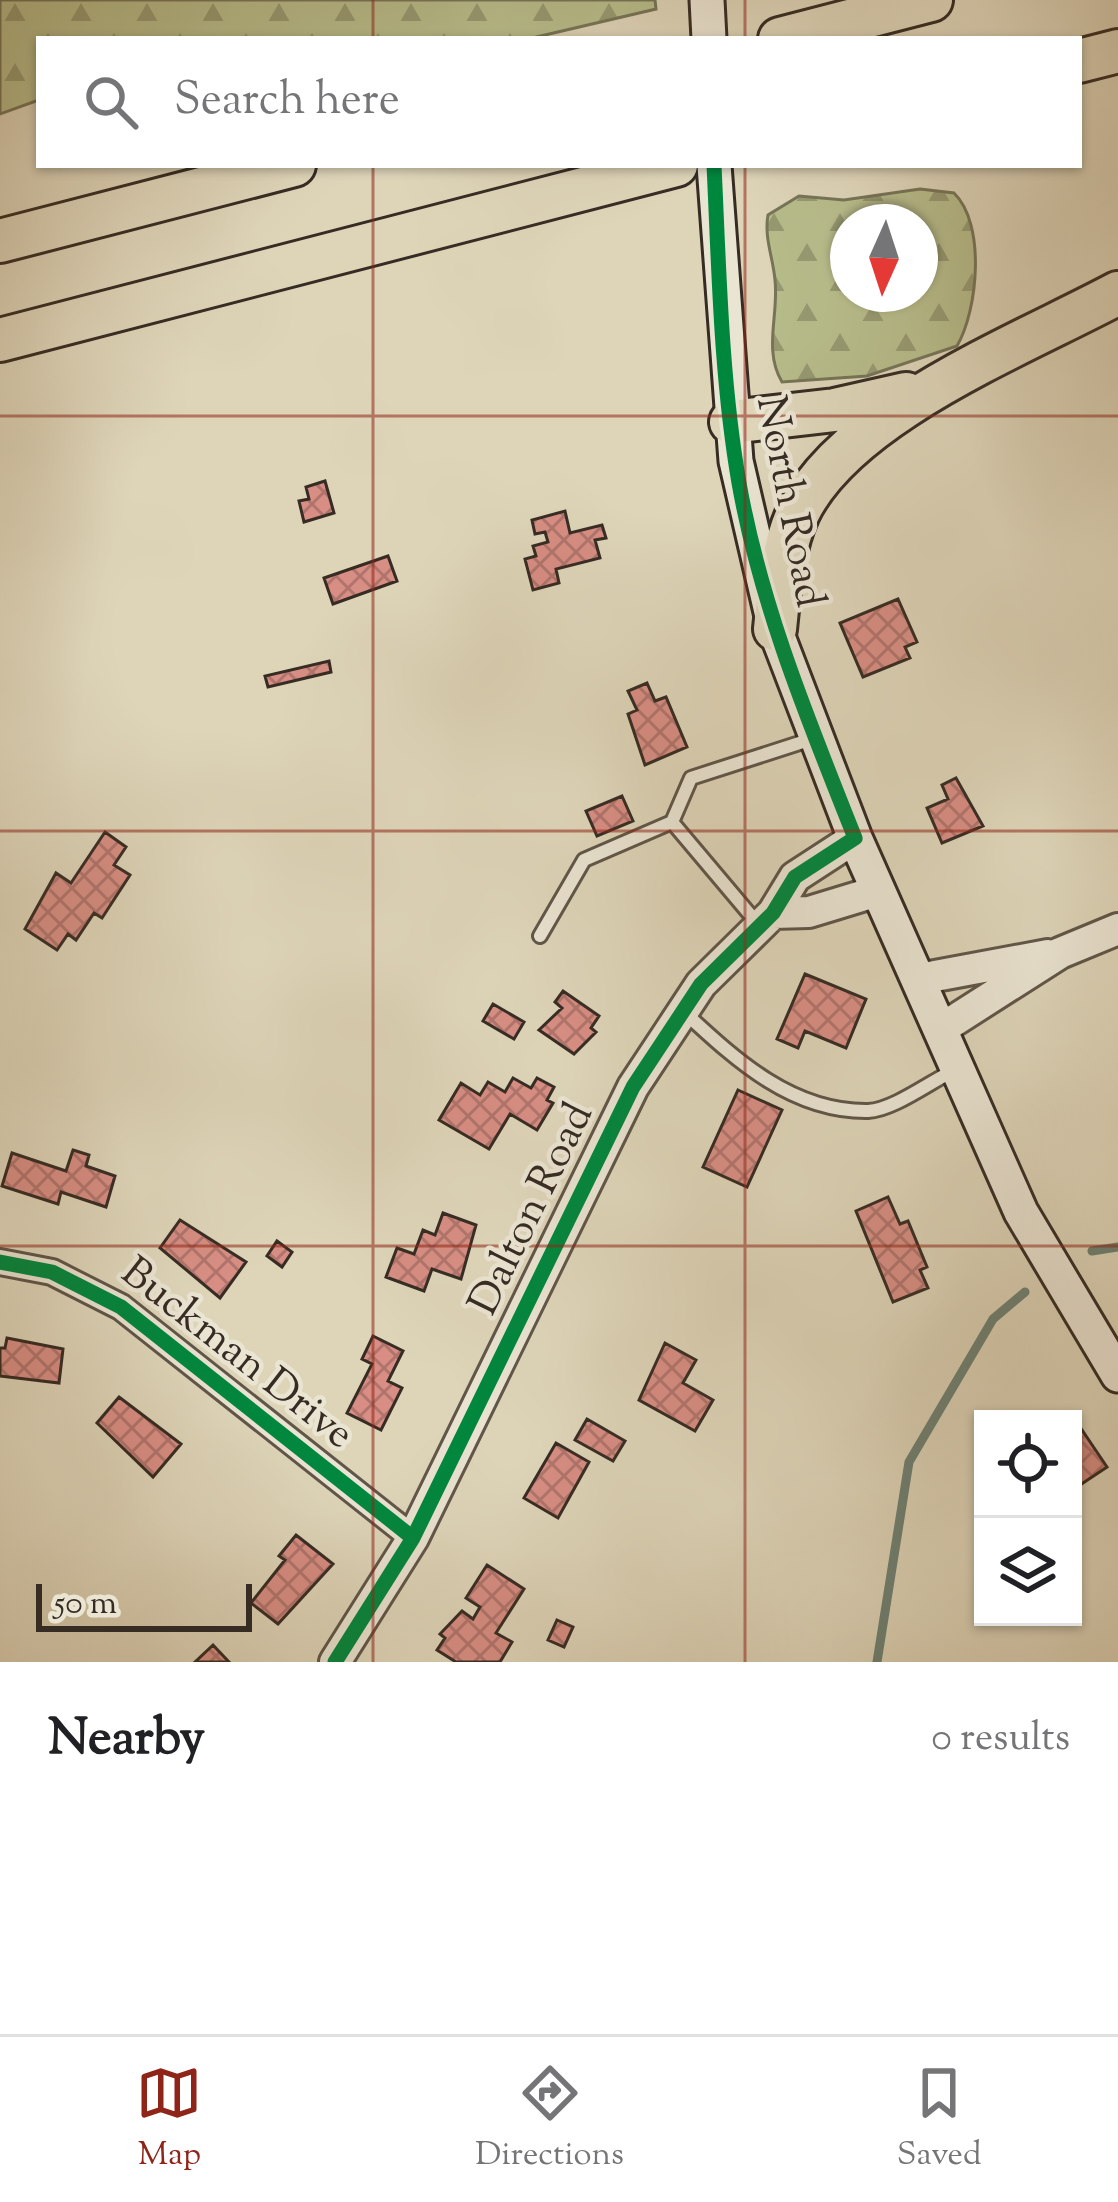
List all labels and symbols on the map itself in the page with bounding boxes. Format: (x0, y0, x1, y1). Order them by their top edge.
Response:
north arrow (830, 204, 938, 312)
street label: North Road (738, 391, 838, 613)
street label: Dalton Road (456, 1094, 610, 1326)
street label: Buckman Drive (107, 1245, 365, 1465)
scale bar (36, 1578, 252, 1631)

